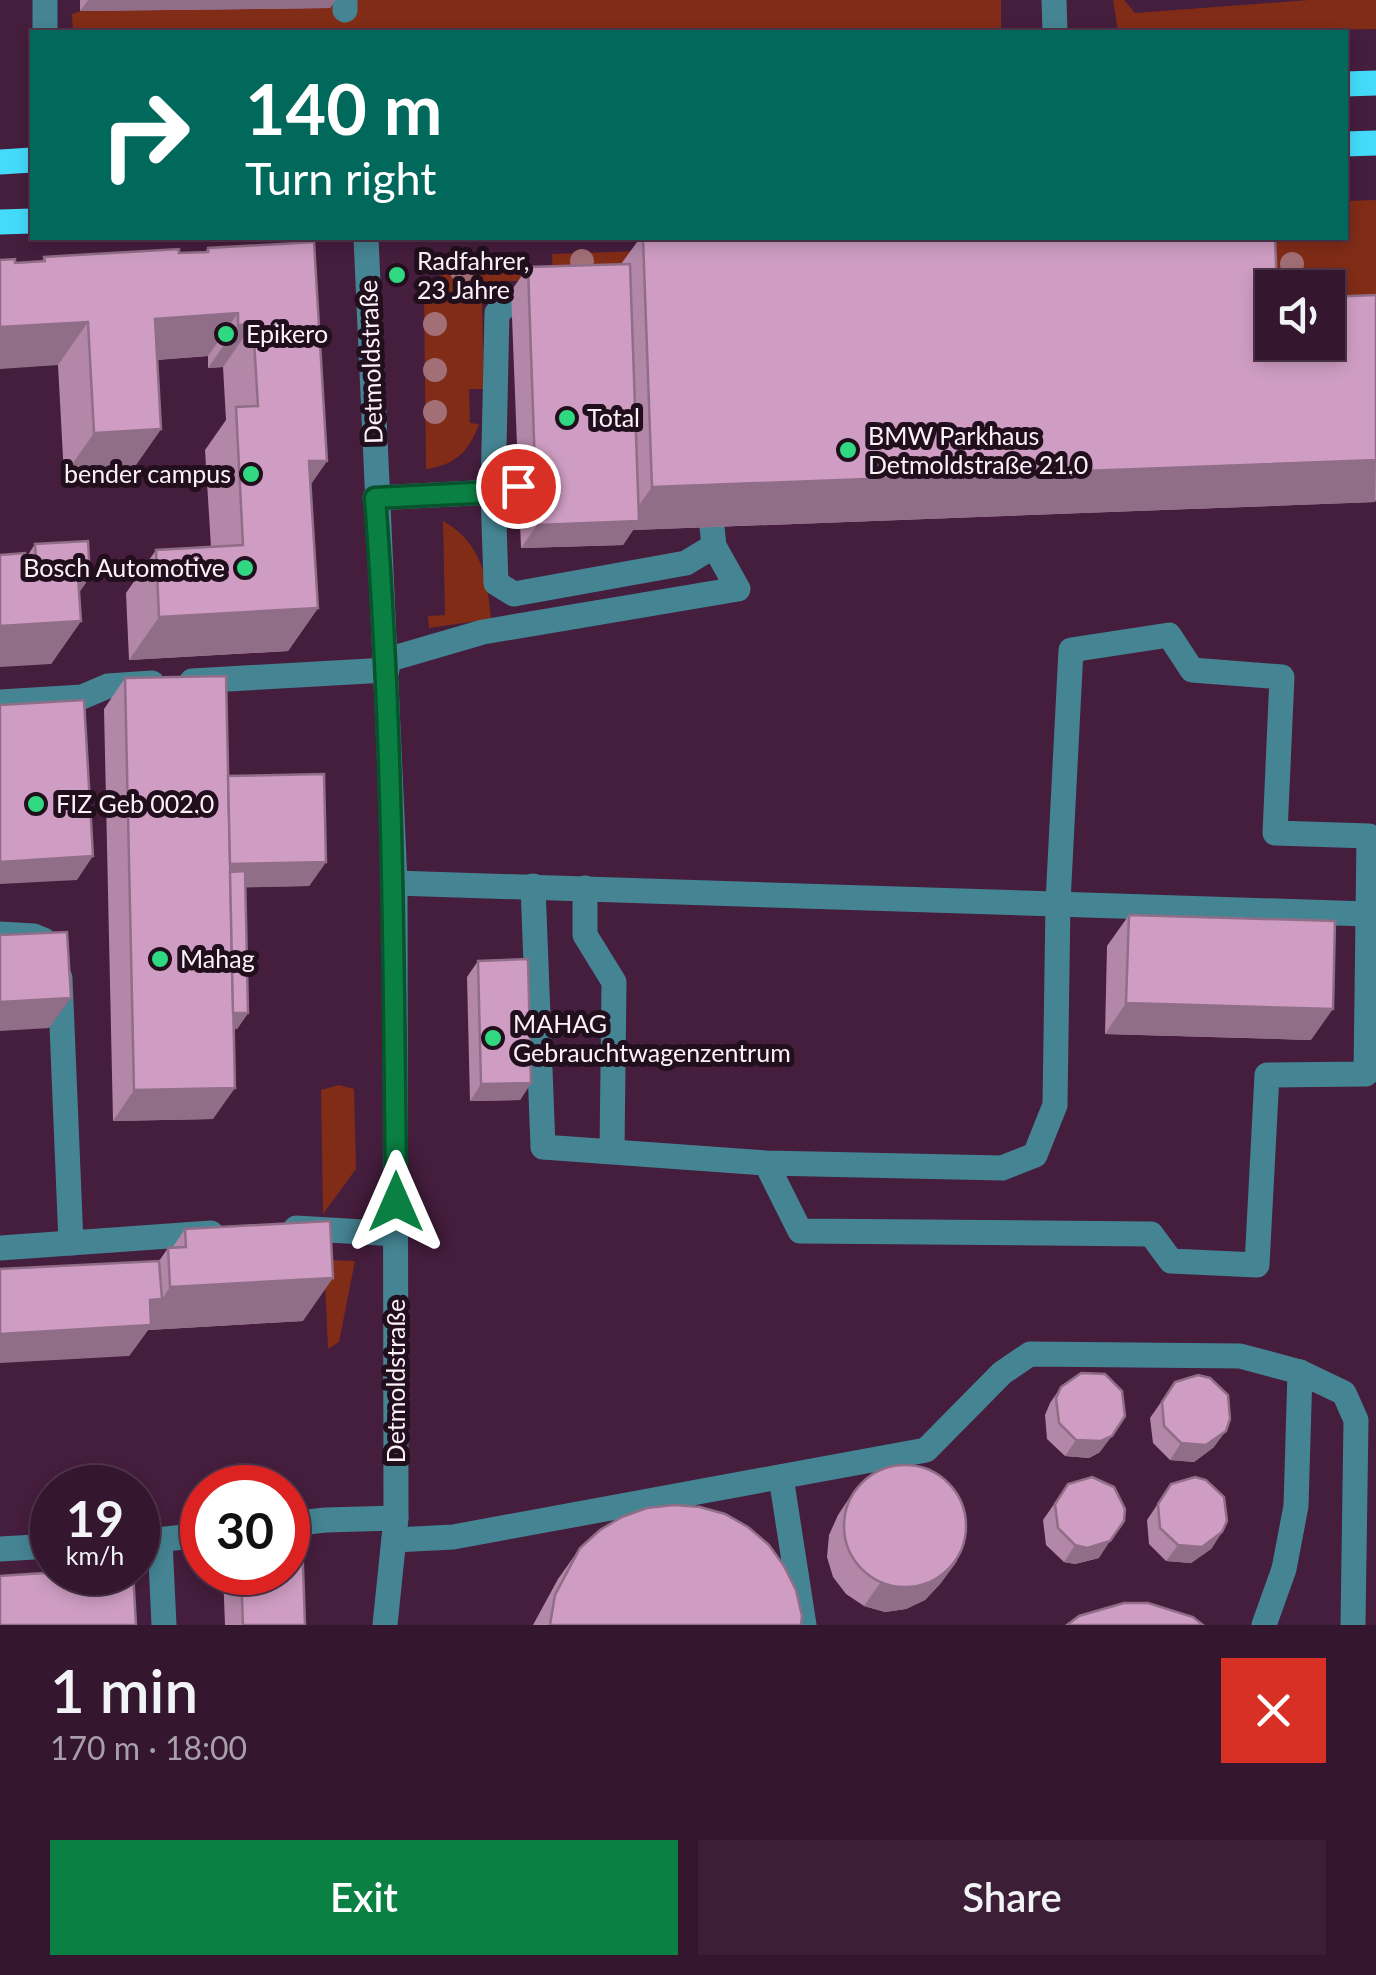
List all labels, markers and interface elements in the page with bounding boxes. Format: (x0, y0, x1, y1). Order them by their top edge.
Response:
text: 140 m (245, 66, 442, 150)
icon: right (80, 70, 210, 200)
text: Turn right (245, 151, 436, 205)
place label: Radfahrer, 23 Jahre (417, 245, 530, 304)
marker: Radfahrer, 23 Jahre (386, 264, 408, 286)
map controls (1255, 270, 1345, 360)
button: sound (1255, 270, 1345, 360)
street label: Detmoldstraße (352, 279, 388, 445)
place label: Epikero (246, 318, 328, 348)
marker: Epikero (215, 323, 237, 345)
place label: Total (587, 402, 640, 432)
marker: Total (556, 407, 578, 429)
place label: BMW Parkhaus Detmoldstraße 21.0 (868, 420, 1088, 479)
marker: BMW Parkhaus Detmoldstraße 21.0 (837, 439, 859, 461)
pin (476, 444, 561, 529)
place label: bender campus (64, 458, 231, 488)
icon: arrive (491, 459, 546, 514)
marker: bender campus (240, 463, 262, 485)
place label: Bosch Automotive (23, 552, 225, 582)
marker: Bosch Automotive (234, 557, 256, 579)
place label: FIZ Geb 002.0 (56, 788, 214, 818)
marker: FIZ Geb 002.0 (25, 793, 47, 815)
place label: Mahag (180, 943, 255, 973)
marker: Mahag (149, 948, 171, 970)
place label: MAHAG Gebrauchtwagenzentrum (513, 1008, 791, 1067)
marker: MAHAG Gebrauchtwagenzentrum (482, 1027, 504, 1049)
position arrow (344, 1150, 448, 1254)
street label: Detmoldstraße (380, 1299, 410, 1463)
speed limit sign: 30 (180, 1465, 310, 1595)
text: 19 (66, 1488, 124, 1548)
text: km/h (66, 1540, 124, 1570)
text: 1 min (50, 1654, 198, 1726)
button: close (1221, 1658, 1326, 1763)
text: 170 m · 18:00 (50, 1728, 247, 1767)
button: Exit (50, 1840, 678, 1955)
button: Share (698, 1840, 1326, 1955)

